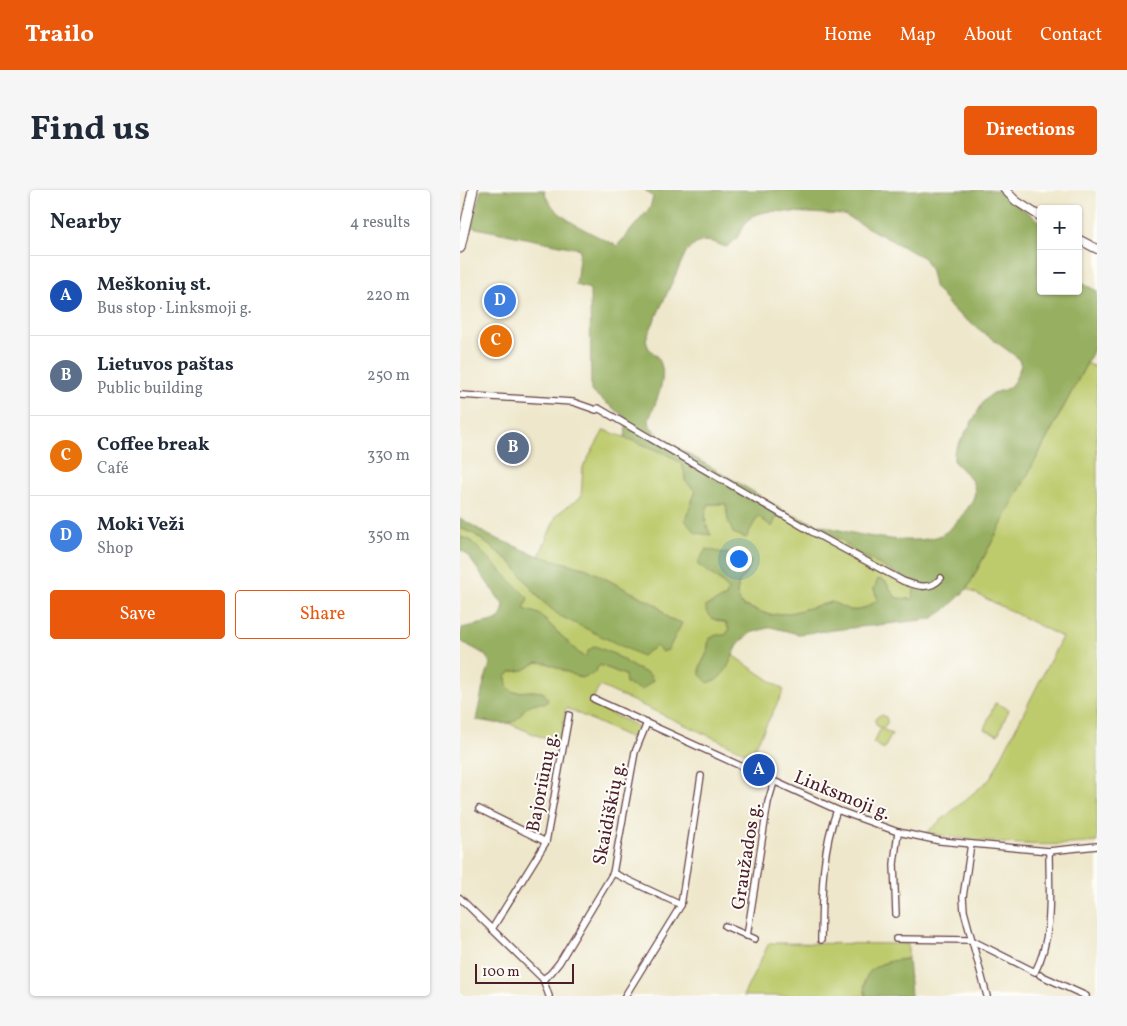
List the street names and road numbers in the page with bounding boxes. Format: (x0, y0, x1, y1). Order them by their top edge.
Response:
street label: Bajoriūnų g. (521, 730, 565, 835)
street label: Skaidiškių g. (587, 759, 633, 868)
street label: Linksmoji g. (790, 765, 895, 827)
street label: Graužados g. (726, 801, 768, 912)

